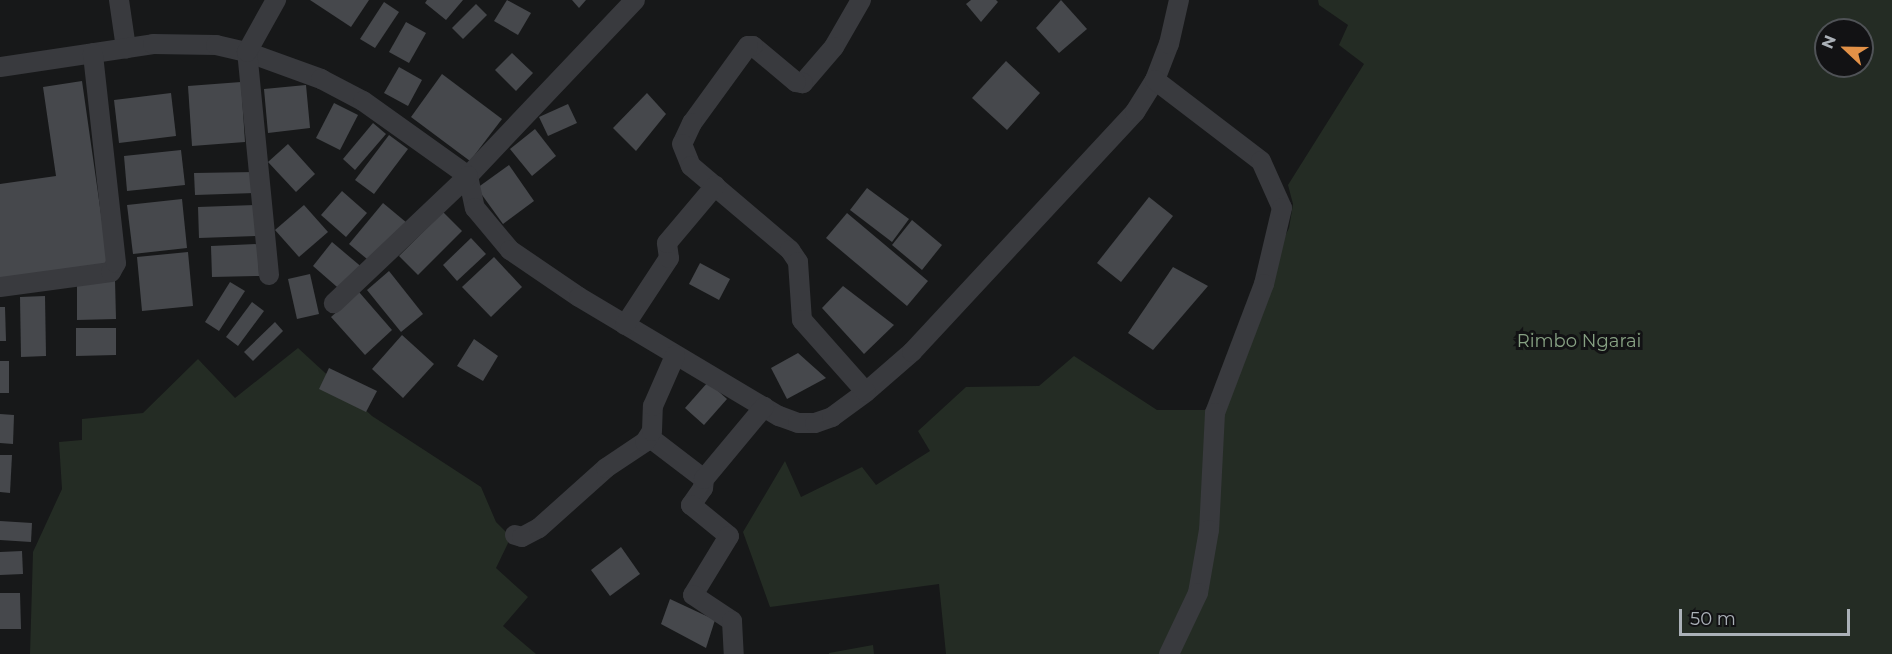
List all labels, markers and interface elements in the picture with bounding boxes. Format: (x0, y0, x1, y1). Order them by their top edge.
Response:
north arrow (1814, 18, 1874, 78)
text: N (1817, 32, 1840, 51)
park label: Rimbo Ngarai (1517, 330, 1641, 352)
scale bar (1682, 597, 1853, 635)
text: 50 m (1690, 608, 1736, 630)

